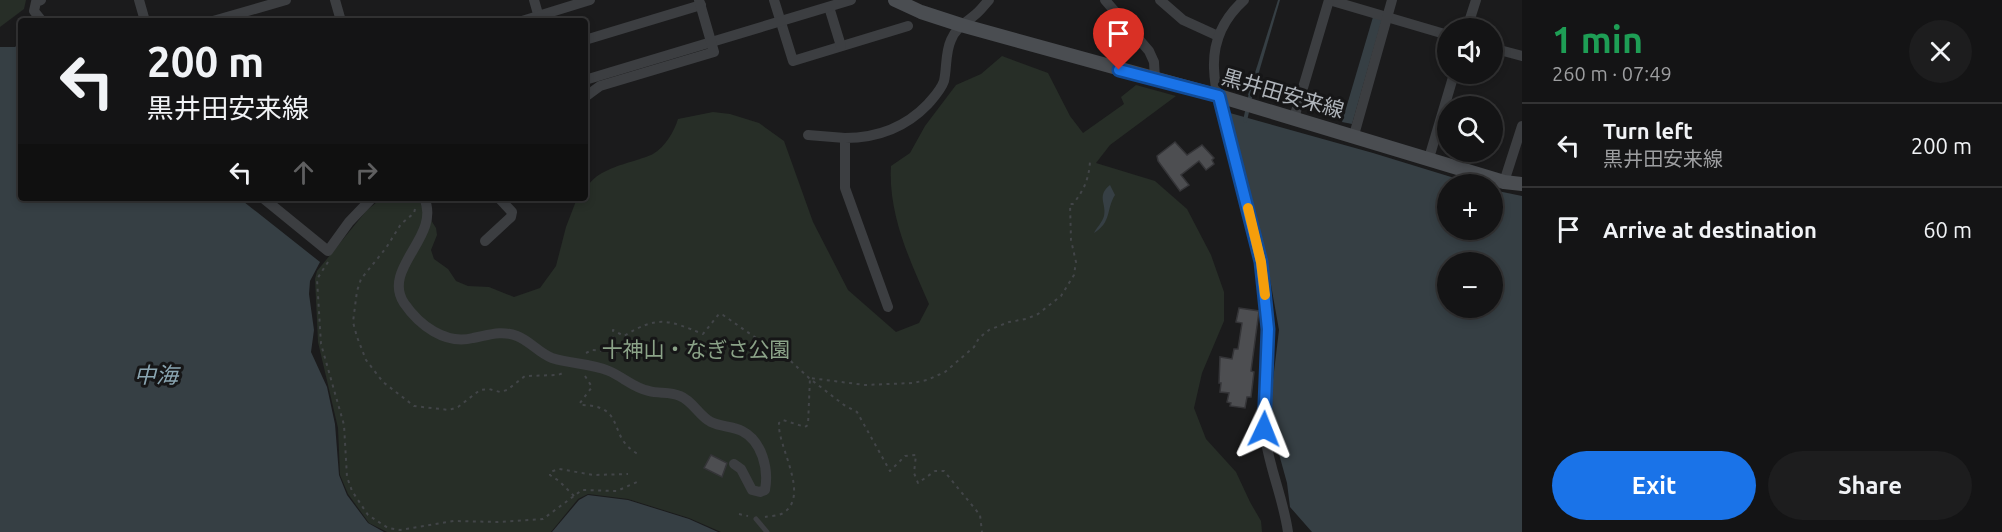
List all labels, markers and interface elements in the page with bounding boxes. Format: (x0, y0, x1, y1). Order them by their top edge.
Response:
pin (1093, 8, 1144, 70)
icon: arrive (1102, 17, 1135, 50)
map controls (1437, 18, 1503, 318)
button: sound (1437, 18, 1503, 84)
text: 1 min (1552, 19, 1643, 60)
button: close (1909, 20, 1972, 83)
text: 200 m (147, 38, 264, 85)
icon: left (48, 42, 126, 120)
text: 260 m · 07:49 (1552, 62, 1672, 85)
street label: 黒井田安来線 (1219, 64, 1347, 122)
text: 黒井田安来線 (147, 93, 309, 123)
button: search (1437, 96, 1503, 162)
text: Turn left (1603, 118, 1693, 143)
icon: left (1552, 129, 1585, 162)
text: 200 m (1911, 133, 1972, 158)
text: 黒井田安来線 (1603, 147, 1723, 170)
icon: left (224, 156, 257, 189)
icon: ahead (287, 156, 320, 189)
icon: right (350, 156, 383, 189)
button: + (1437, 174, 1503, 240)
icon: arrive (1552, 213, 1585, 246)
text: Arrive at destination (1603, 217, 1817, 242)
text: 60 m (1923, 217, 1972, 242)
button: − (1437, 252, 1503, 318)
park label: 十神山・なぎさ公園 (602, 337, 791, 361)
water label: 中海 (134, 362, 181, 387)
position arrow (1232, 397, 1296, 461)
button: Exit (1552, 451, 1756, 520)
button: Share (1768, 451, 1972, 520)

